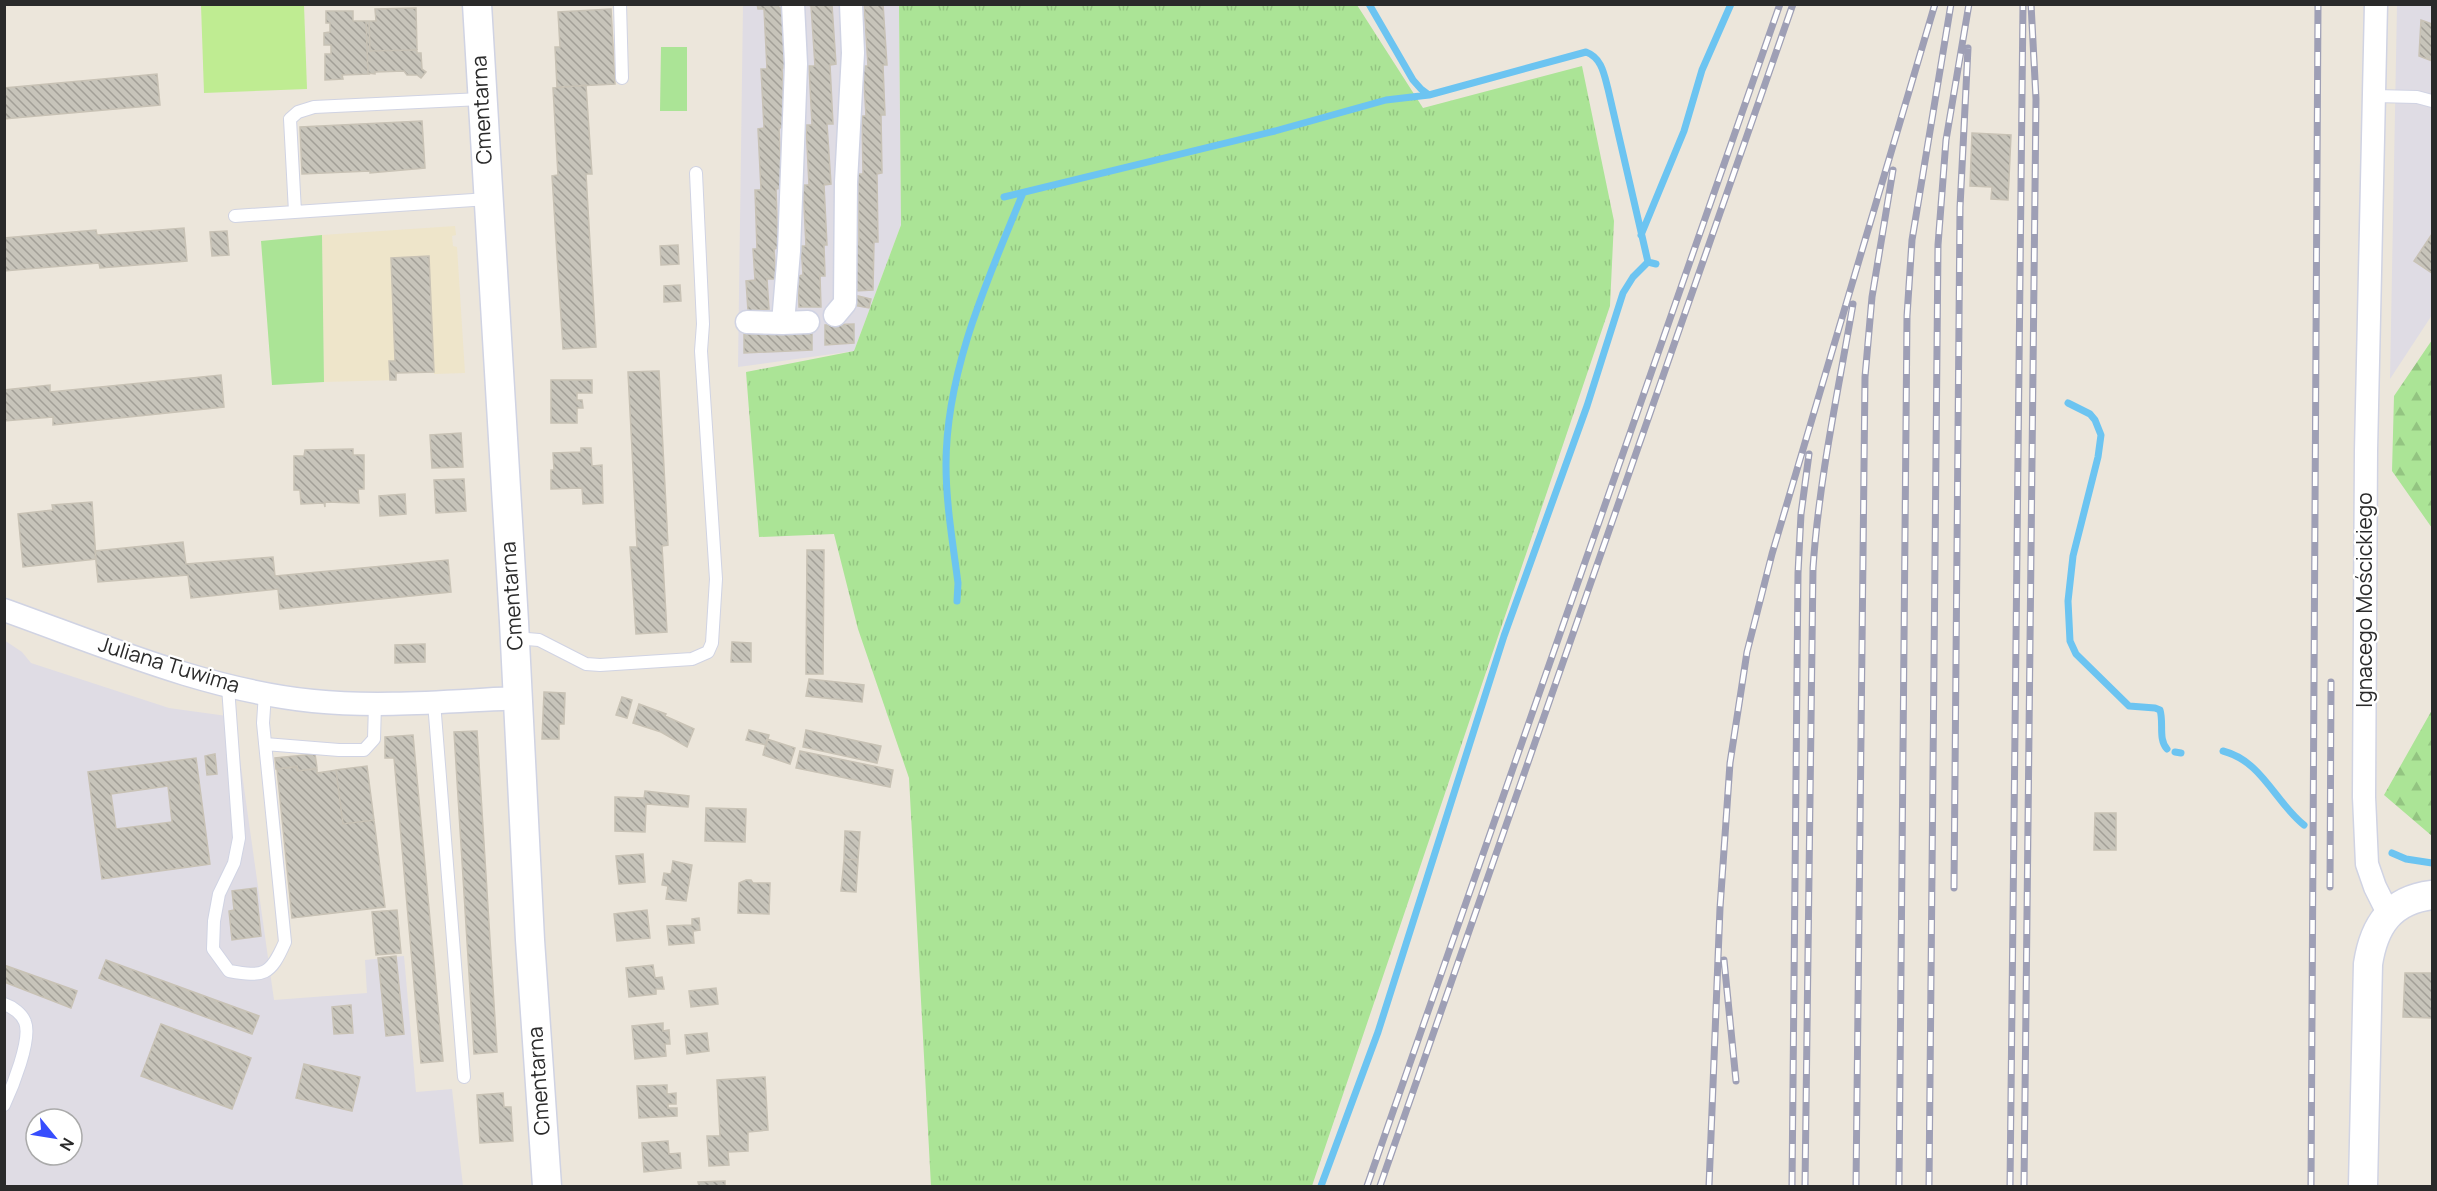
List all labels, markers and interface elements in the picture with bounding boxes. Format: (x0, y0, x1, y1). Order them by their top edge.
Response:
street label: Cmentarna (464, 55, 498, 165)
street label: Ignacego Mościckiego (2350, 492, 2378, 708)
street label: Cmentarna (493, 541, 529, 651)
street label: Juliana Tuwima (95, 629, 243, 699)
street label: Cmentarna (520, 1026, 556, 1136)
north arrow (24, 1107, 84, 1167)
text: N (55, 1134, 79, 1155)

